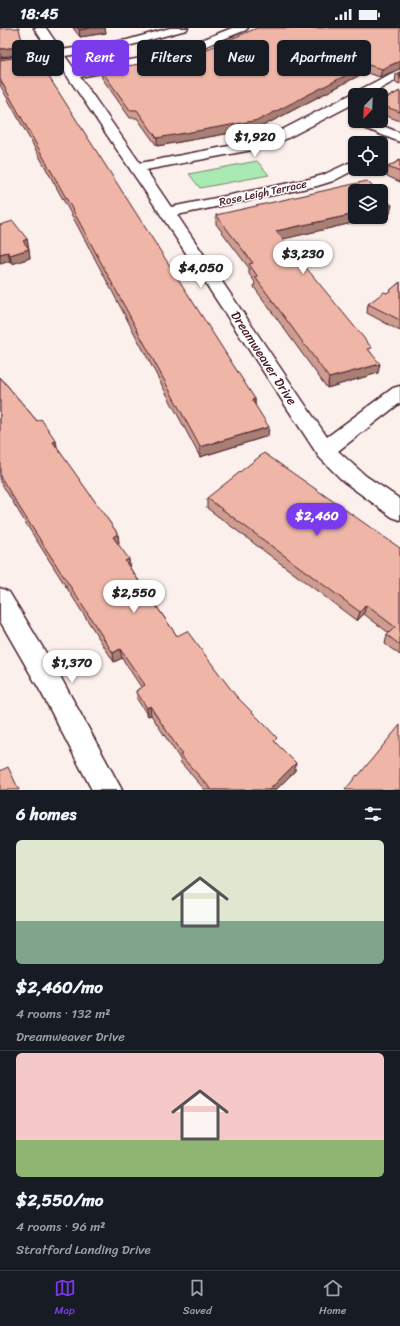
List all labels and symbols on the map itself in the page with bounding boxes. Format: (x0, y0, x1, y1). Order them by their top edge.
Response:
north arrow (348, 88, 388, 128)
pin: $1,920 (222, 124, 288, 158)
street label: Rose Leigh Terrace (217, 174, 309, 212)
pin: $3,230 (270, 241, 336, 275)
pin: $4,050 (168, 255, 234, 289)
street label: Dreamweaver Drive (225, 306, 303, 410)
pin: $2,460 (284, 503, 350, 537)
pin: $2,550 (101, 580, 167, 614)
pin: $1,370 (39, 650, 105, 684)

